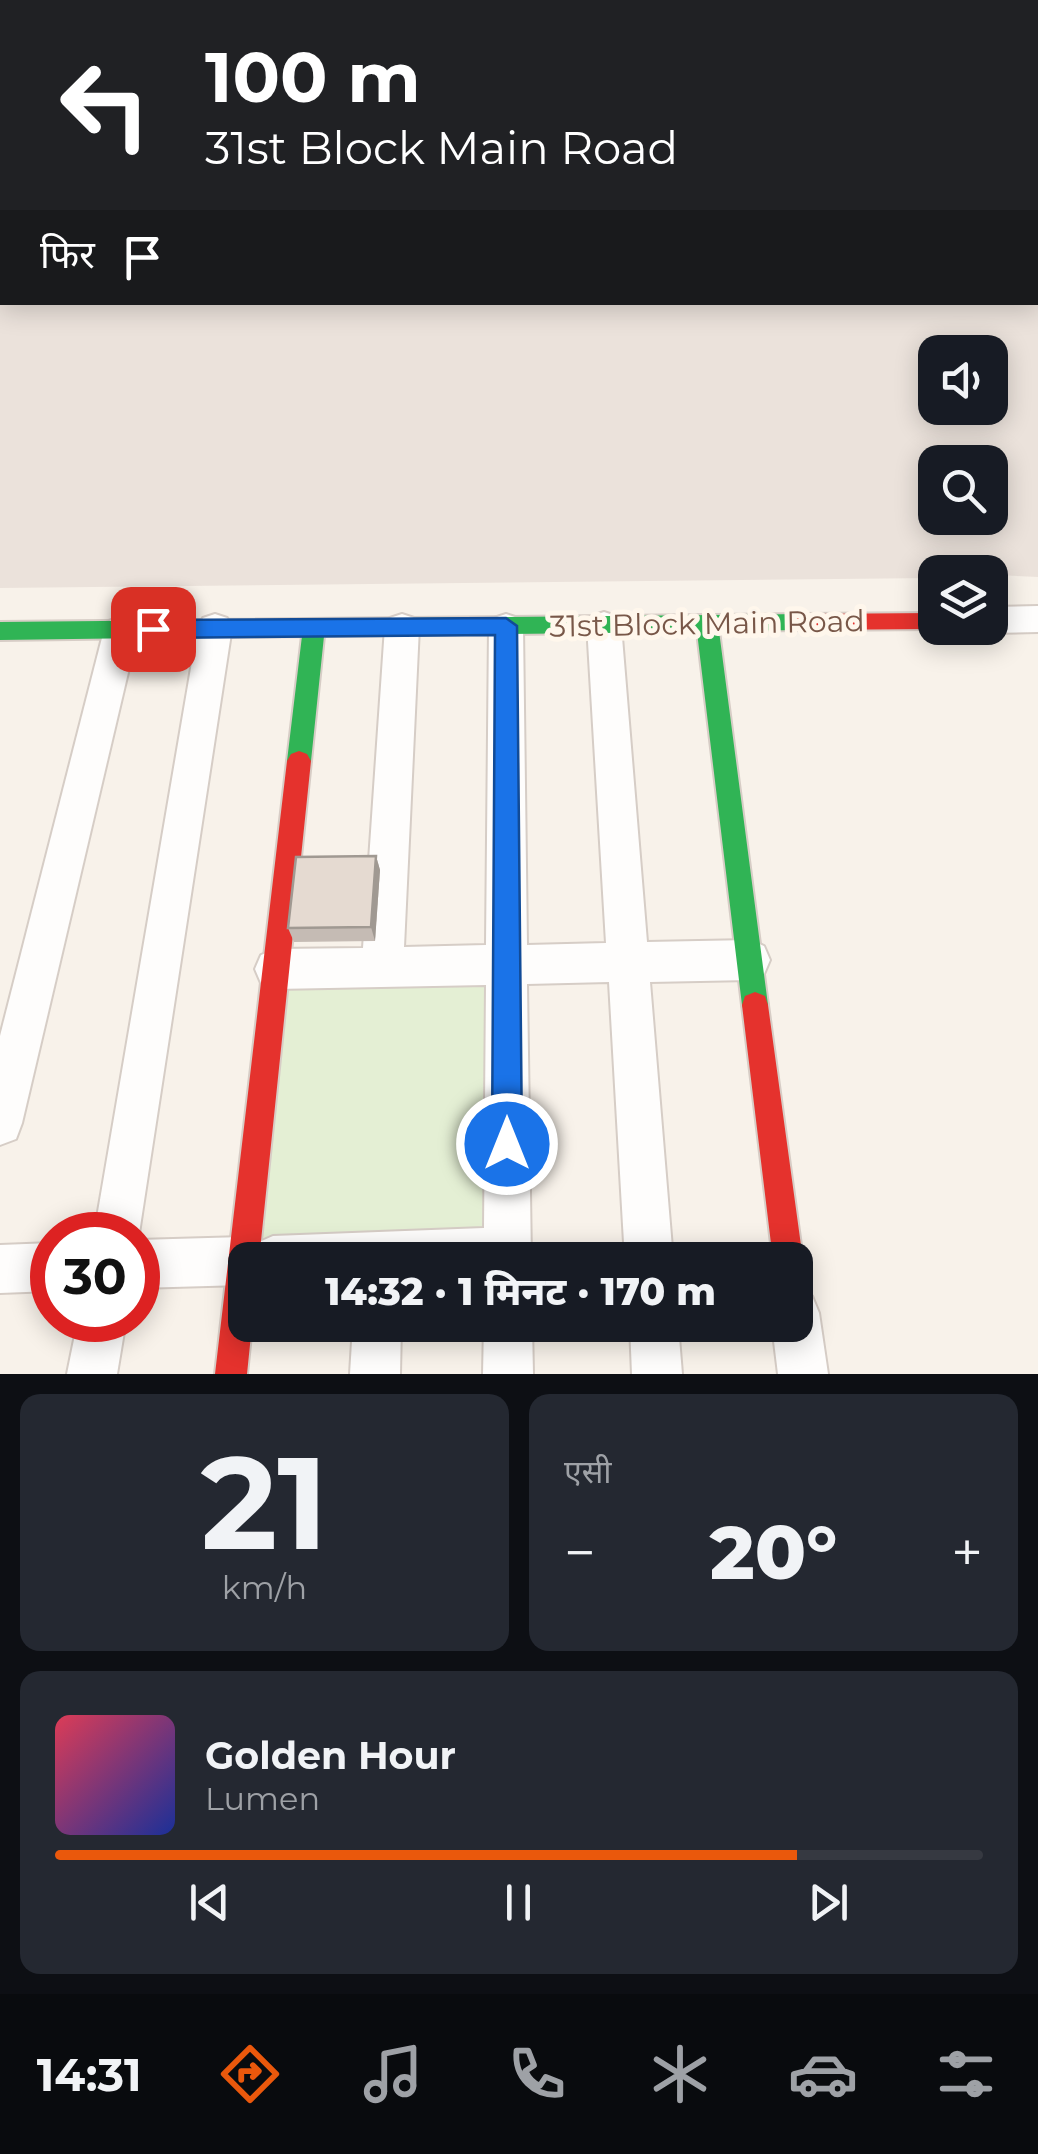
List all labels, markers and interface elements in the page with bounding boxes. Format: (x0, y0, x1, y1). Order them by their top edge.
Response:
text: 100 m (205, 34, 421, 120)
icon: left (40, 40, 170, 170)
text: 31st Block Main Road (205, 120, 678, 175)
icon: arrive (115, 230, 170, 285)
text: फिर (40, 231, 95, 278)
map controls (918, 335, 1008, 645)
button: sound (918, 335, 1008, 425)
button: search (918, 445, 1008, 535)
button: layers (918, 555, 1008, 645)
pin (111, 587, 196, 672)
icon: arrive (126, 602, 181, 657)
street label: 31st Block Main Road (549, 602, 865, 645)
position arrow (455, 1092, 559, 1196)
speed limit sign: 30 (30, 1212, 160, 1342)
text: 14:32 · 1 मिनट · 170 m (325, 1268, 716, 1315)
text: 21 (201, 1423, 328, 1582)
text: एसी (564, 1452, 612, 1491)
text: 20° (710, 1506, 837, 1598)
text: − (564, 1519, 596, 1586)
text: + (951, 1519, 983, 1586)
text: km/h (222, 1568, 307, 1607)
text: Golden Hour (205, 1732, 456, 1779)
text: Lumen (205, 1779, 320, 1818)
icon: previous (182, 1875, 237, 1930)
icon: pause (491, 1875, 546, 1930)
icon: next (801, 1875, 856, 1930)
icon: directions (215, 2039, 285, 2109)
icon: music (358, 2039, 428, 2109)
icon: phone (502, 2039, 572, 2109)
icon: climate (645, 2039, 715, 2109)
icon: car (788, 2039, 858, 2109)
icon: filters (931, 2039, 1001, 2109)
text: 14:31 (37, 2047, 142, 2102)

